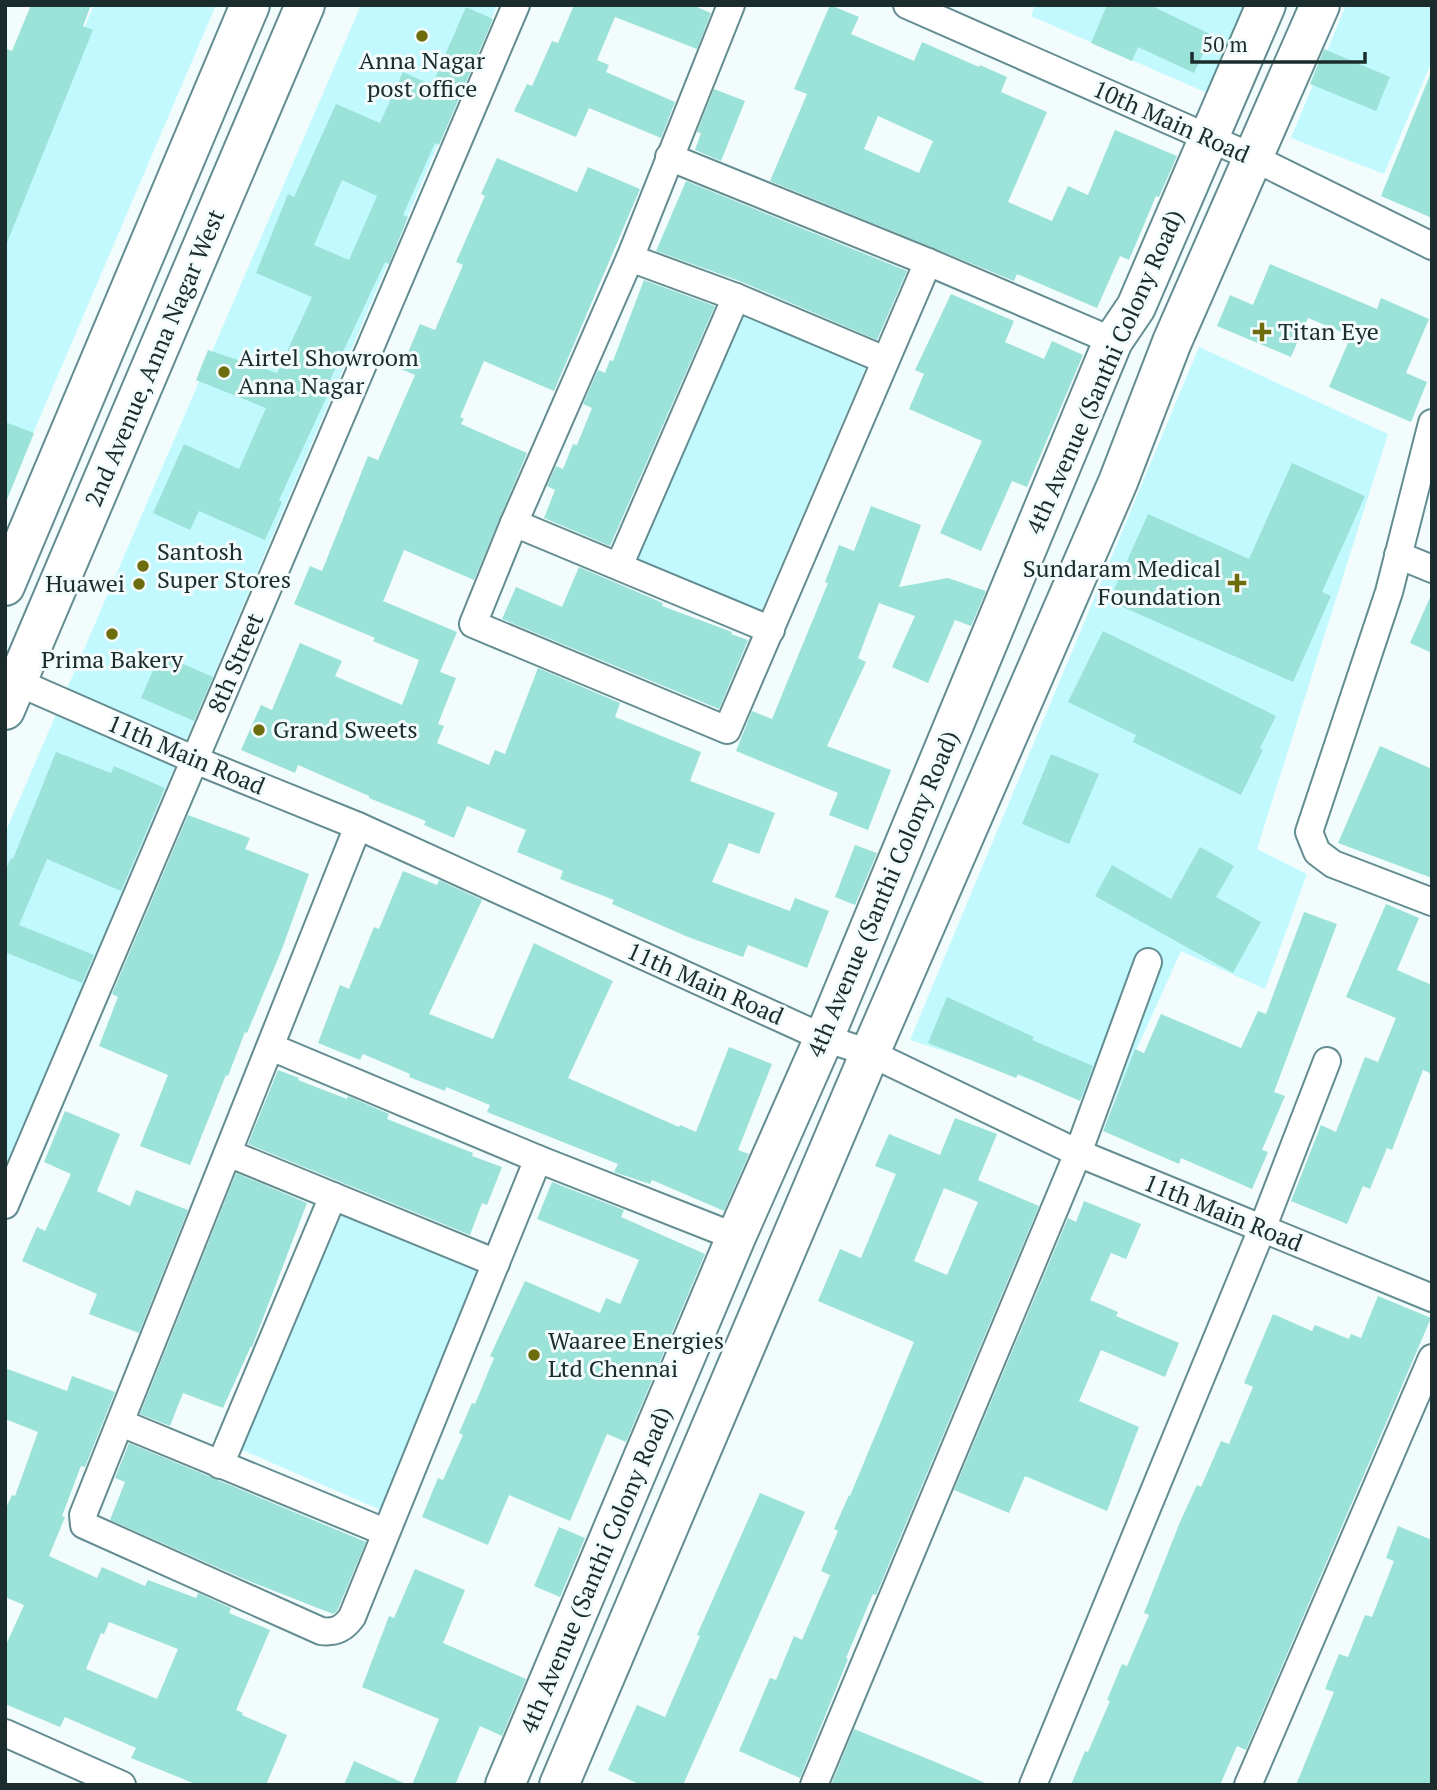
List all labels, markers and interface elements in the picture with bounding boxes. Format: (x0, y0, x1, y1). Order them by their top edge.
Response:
scale bar (1192, 21, 1365, 65)
marker: Anna Nagar post office (414, 28, 430, 44)
text: 50 m (1202, 30, 1248, 58)
place label: Anna Nagar post office (359, 44, 486, 104)
street label: 10th Main Road (1088, 72, 1255, 170)
street label: 2nd Avenue, Anna Nagar West (77, 204, 231, 511)
street label: 4th Avenue (Santhi Colony Road) (1018, 204, 1190, 539)
place label: Titan Eye (1278, 315, 1379, 347)
marker: Titan Eye (1252, 322, 1272, 342)
place label: Airtel Showroom Anna Nagar (238, 341, 419, 401)
marker: Airtel Showroom Anna Nagar (216, 364, 232, 380)
place label: Santosh Super Stores (157, 535, 291, 595)
place label: Sundaram Medical Foundation (1023, 552, 1221, 612)
marker: Santosh Super Stores (135, 558, 151, 574)
place label: Huawei (45, 567, 125, 599)
marker: Sundaram Medical Foundation (1227, 573, 1247, 593)
marker: Huawei (131, 576, 147, 592)
street label: 8th Street (200, 608, 270, 717)
marker: Prima Bakery (104, 626, 120, 642)
place label: Prima Bakery (41, 643, 184, 675)
street label: 11th Main Road (103, 706, 270, 802)
place label: Grand Sweets (273, 713, 418, 745)
marker: Grand Sweets (251, 722, 267, 738)
street label: 4th Avenue (Santhi Colony Road) (799, 725, 966, 1062)
street label: 11th Main Road (622, 934, 789, 1032)
street label: 11th Main Road (1139, 1166, 1307, 1258)
place label: Waaree Energies Ltd Chennai (548, 1324, 724, 1384)
marker: Waaree Energies Ltd Chennai (526, 1347, 542, 1363)
street label: 4th Avenue (Santhi Colony Road) (512, 1401, 679, 1738)

